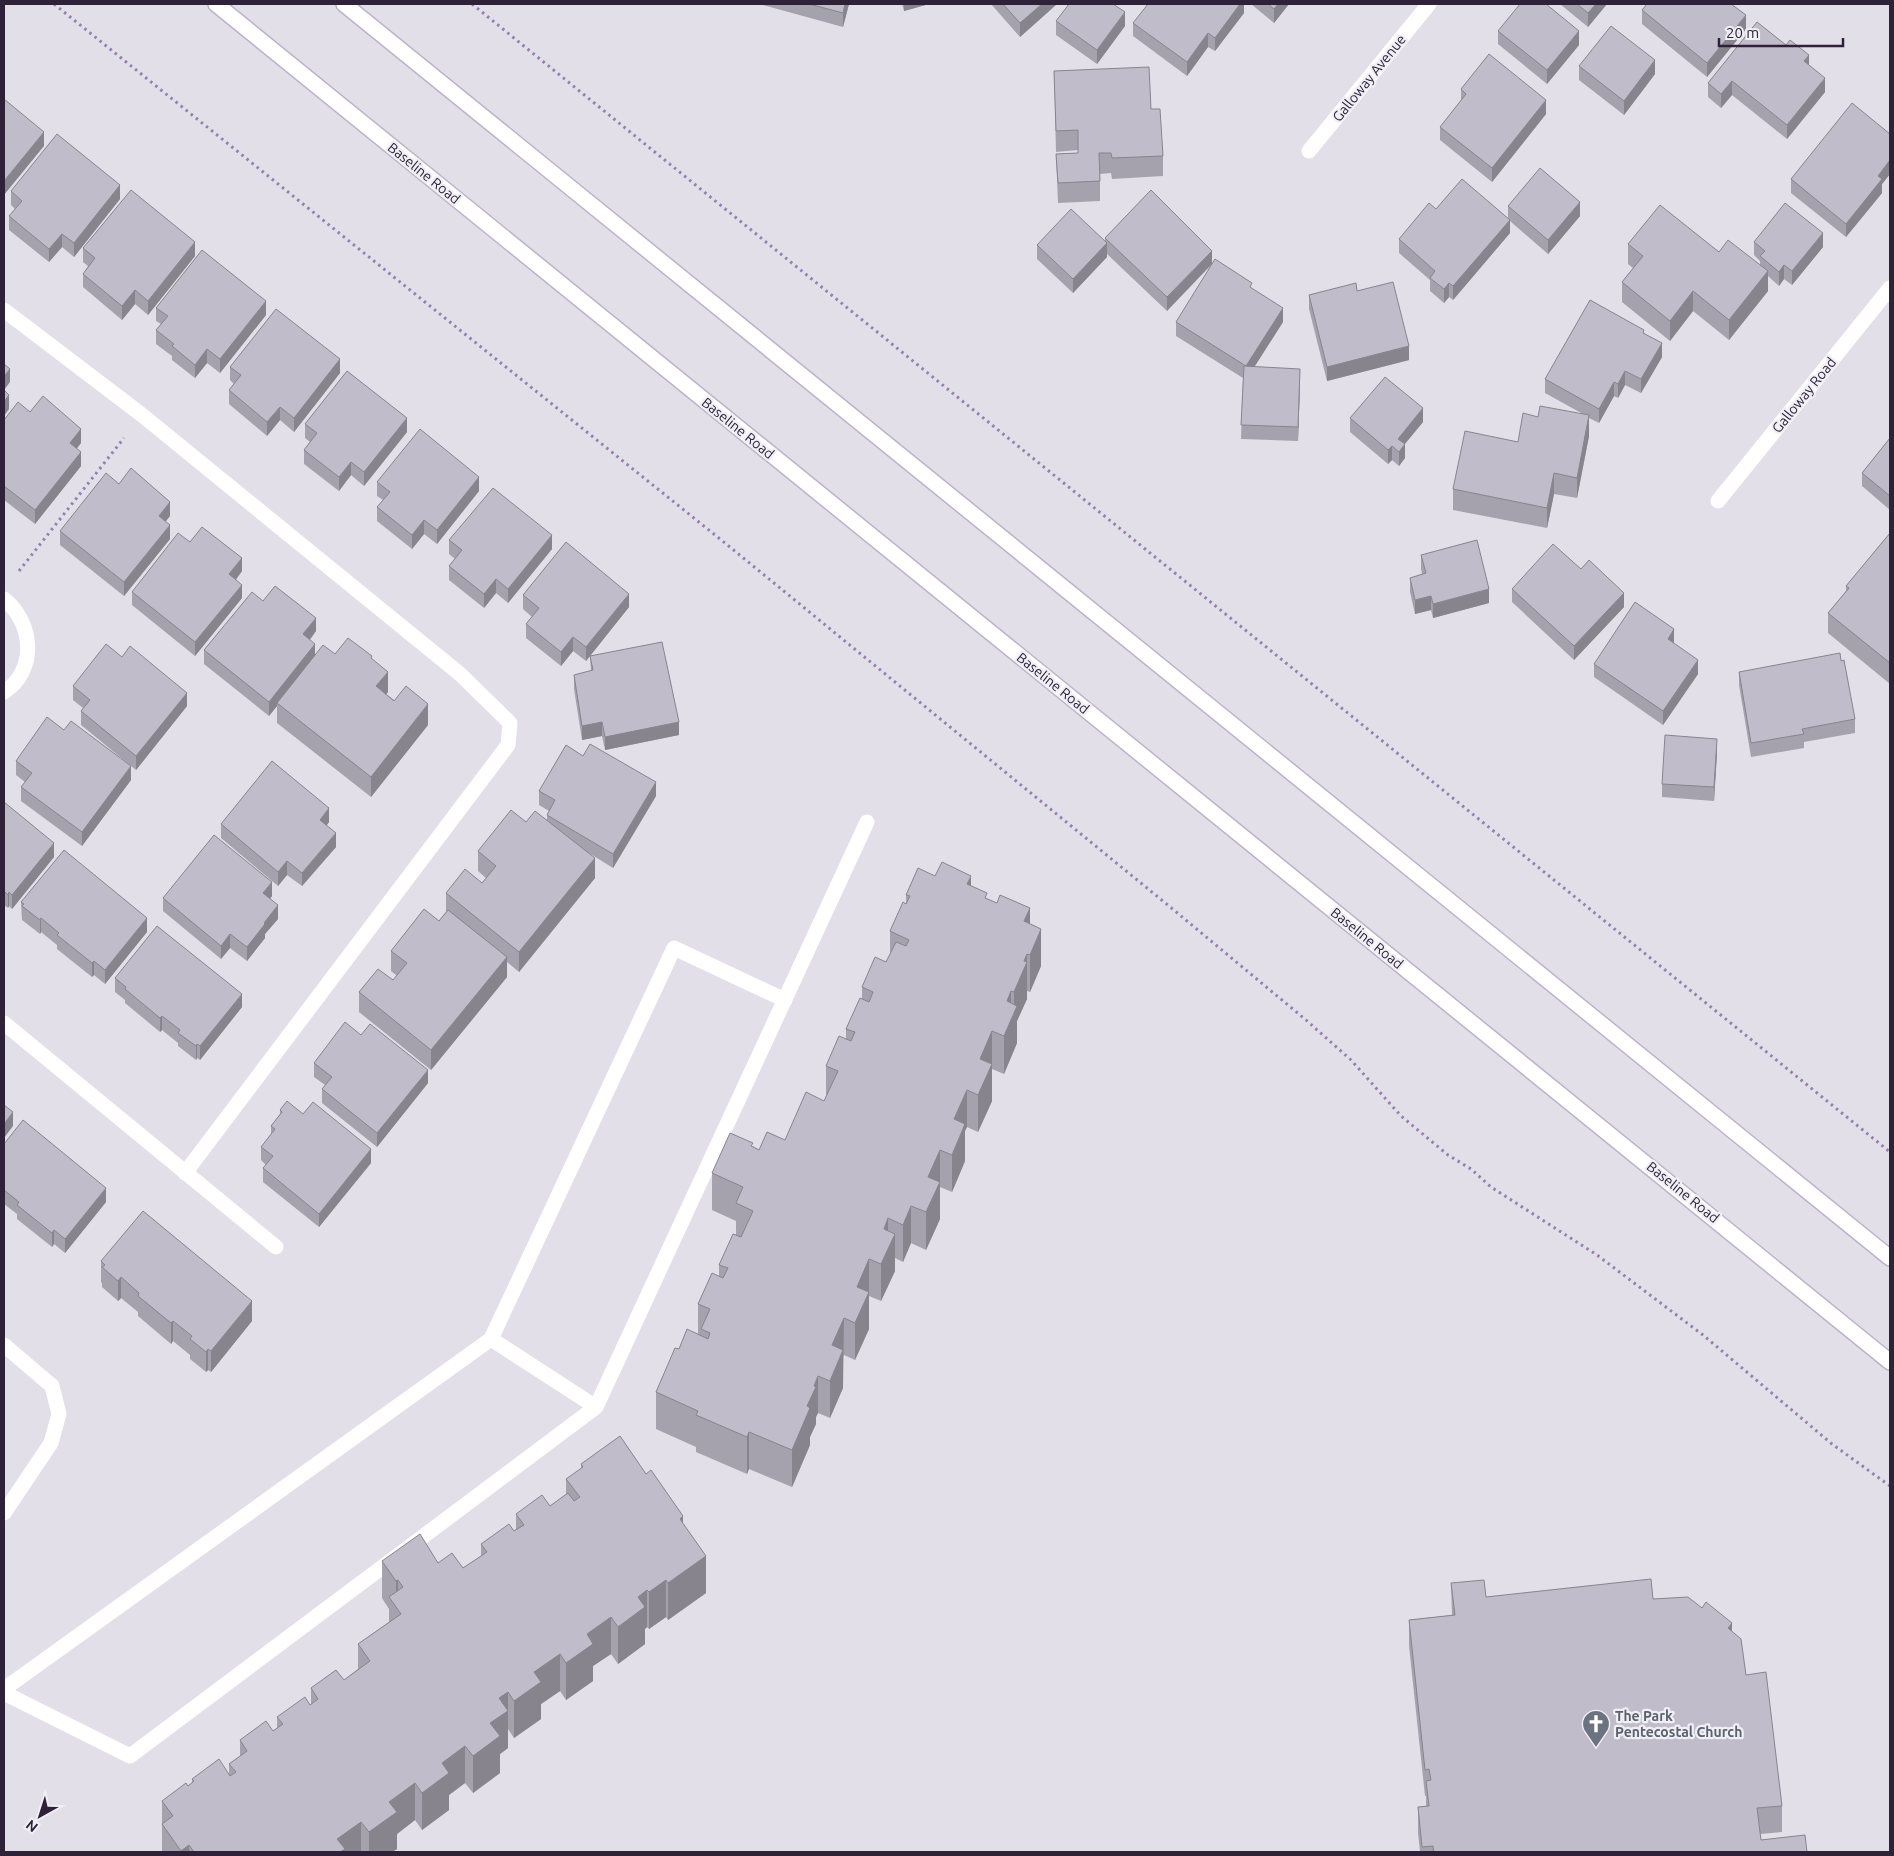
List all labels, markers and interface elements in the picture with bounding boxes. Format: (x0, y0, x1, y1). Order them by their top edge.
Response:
scale bar (1719, 15, 1843, 47)
text: 20 m (1726, 24, 1759, 41)
street label: Galloway Avenue (1329, 31, 1409, 125)
street label: Baseline Road (385, 139, 463, 207)
street label: Galloway Road (1769, 354, 1839, 436)
street label: Baseline Road (699, 394, 777, 462)
street label: Baseline Road (1014, 649, 1092, 717)
street label: Baseline Road (1328, 904, 1406, 972)
street label: Baseline Road (1644, 1158, 1722, 1226)
place label: The Park Pentecostal Church (1615, 1708, 1742, 1740)
church icon: The Park Pentecostal Church (1581, 1709, 1611, 1748)
north arrow (15, 1791, 65, 1841)
text: N (23, 1817, 41, 1836)

